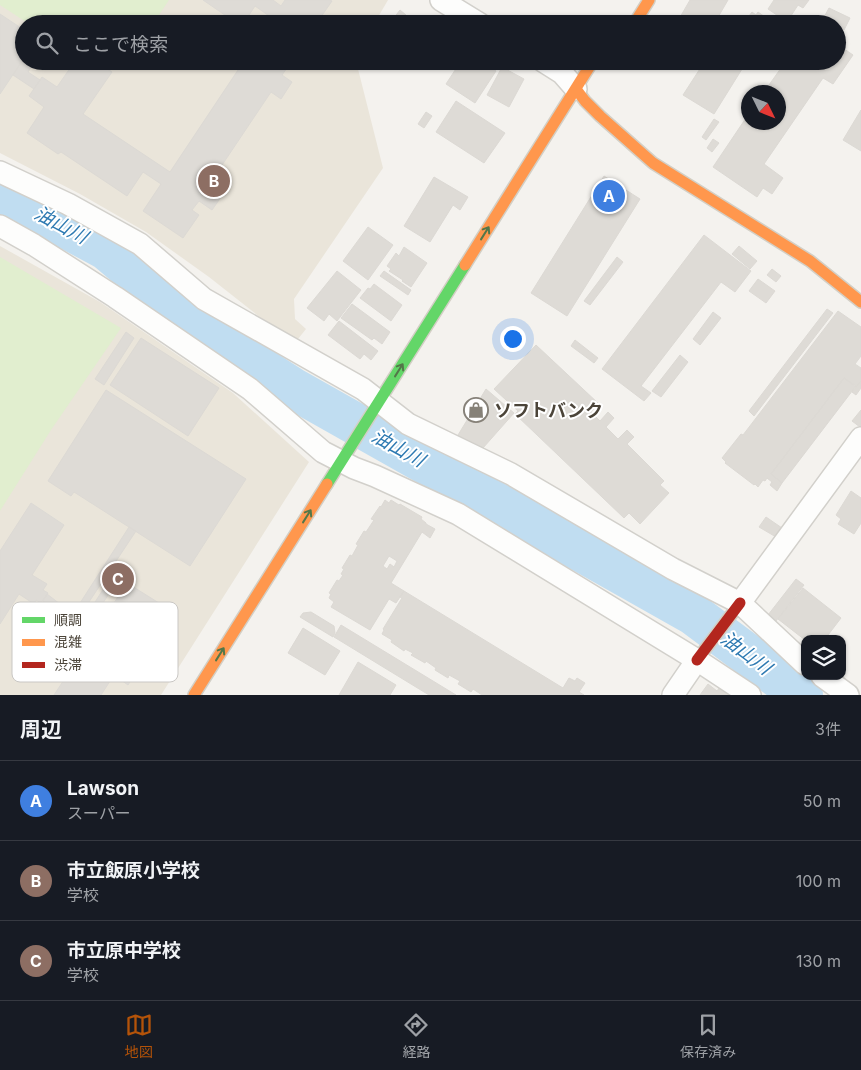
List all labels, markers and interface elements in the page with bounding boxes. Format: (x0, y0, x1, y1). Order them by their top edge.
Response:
search box (15, 15, 846, 70)
icon: search (33, 29, 61, 57)
text: ここで検索 (73, 33, 168, 56)
north arrow (741, 85, 786, 130)
pin: B (198, 162, 230, 200)
pin: A (593, 177, 625, 215)
water label: 油山川 (30, 201, 93, 249)
one-way arrow (480, 226, 491, 240)
your location (500, 326, 526, 352)
one-way arrow (394, 364, 404, 378)
shop icon: ソフトバンク (463, 397, 489, 423)
place label: ソフトバンク (494, 400, 603, 421)
water label: 油山川 (367, 424, 430, 473)
one-way arrow (302, 510, 312, 524)
pin: C (102, 560, 134, 598)
legend (12, 602, 178, 682)
text: 順調 (54, 611, 82, 628)
water label: 油山川 (716, 627, 777, 681)
text: 混雑 (54, 633, 82, 650)
map controls (801, 635, 846, 680)
button: layers (801, 635, 846, 680)
one-way arrow (215, 647, 225, 661)
text: 渋滞 (54, 656, 82, 673)
text: 周辺 (20, 717, 62, 742)
text: 3件 (815, 719, 841, 739)
text: Lawson (67, 777, 139, 800)
text: A (30, 791, 42, 811)
text: 50 m (803, 791, 841, 811)
text: スーパー (67, 803, 131, 823)
text: 市立飯原小学校 (67, 859, 200, 882)
text: B (31, 871, 41, 891)
text: 100 m (796, 871, 841, 891)
text: 学校 (67, 885, 99, 905)
text: 市立原中学校 (67, 939, 181, 962)
text: C (30, 951, 42, 971)
text: 130 m (796, 951, 841, 971)
text: 学校 (67, 965, 99, 985)
tab: 地図 (125, 1011, 153, 1061)
tab: 経路 (402, 1011, 430, 1061)
tab: 保存済み (680, 1011, 736, 1061)

